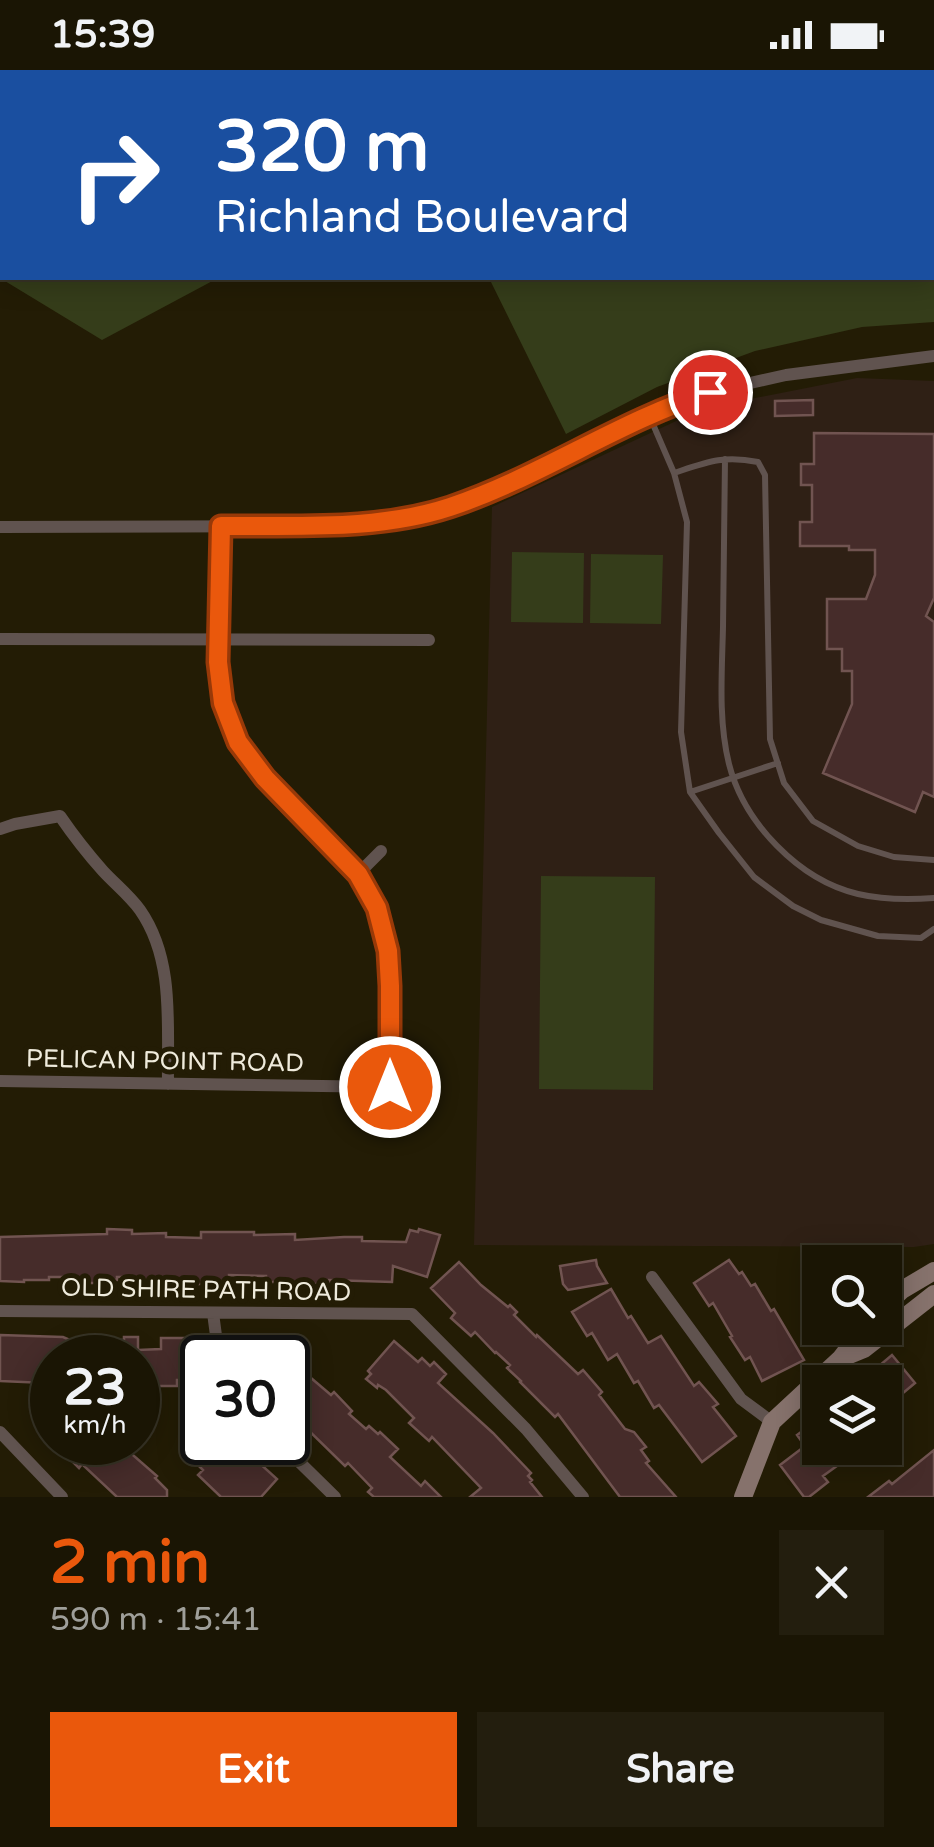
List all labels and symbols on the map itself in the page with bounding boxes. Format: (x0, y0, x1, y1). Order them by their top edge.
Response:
pin (668, 350, 753, 435)
position arrow (338, 1035, 442, 1139)
street label: PELICAN POINT ROAD (26, 1044, 304, 1078)
street label: OLD SHIRE PATH ROAD (61, 1272, 351, 1308)
speed limit sign: 30 (180, 1335, 310, 1465)

